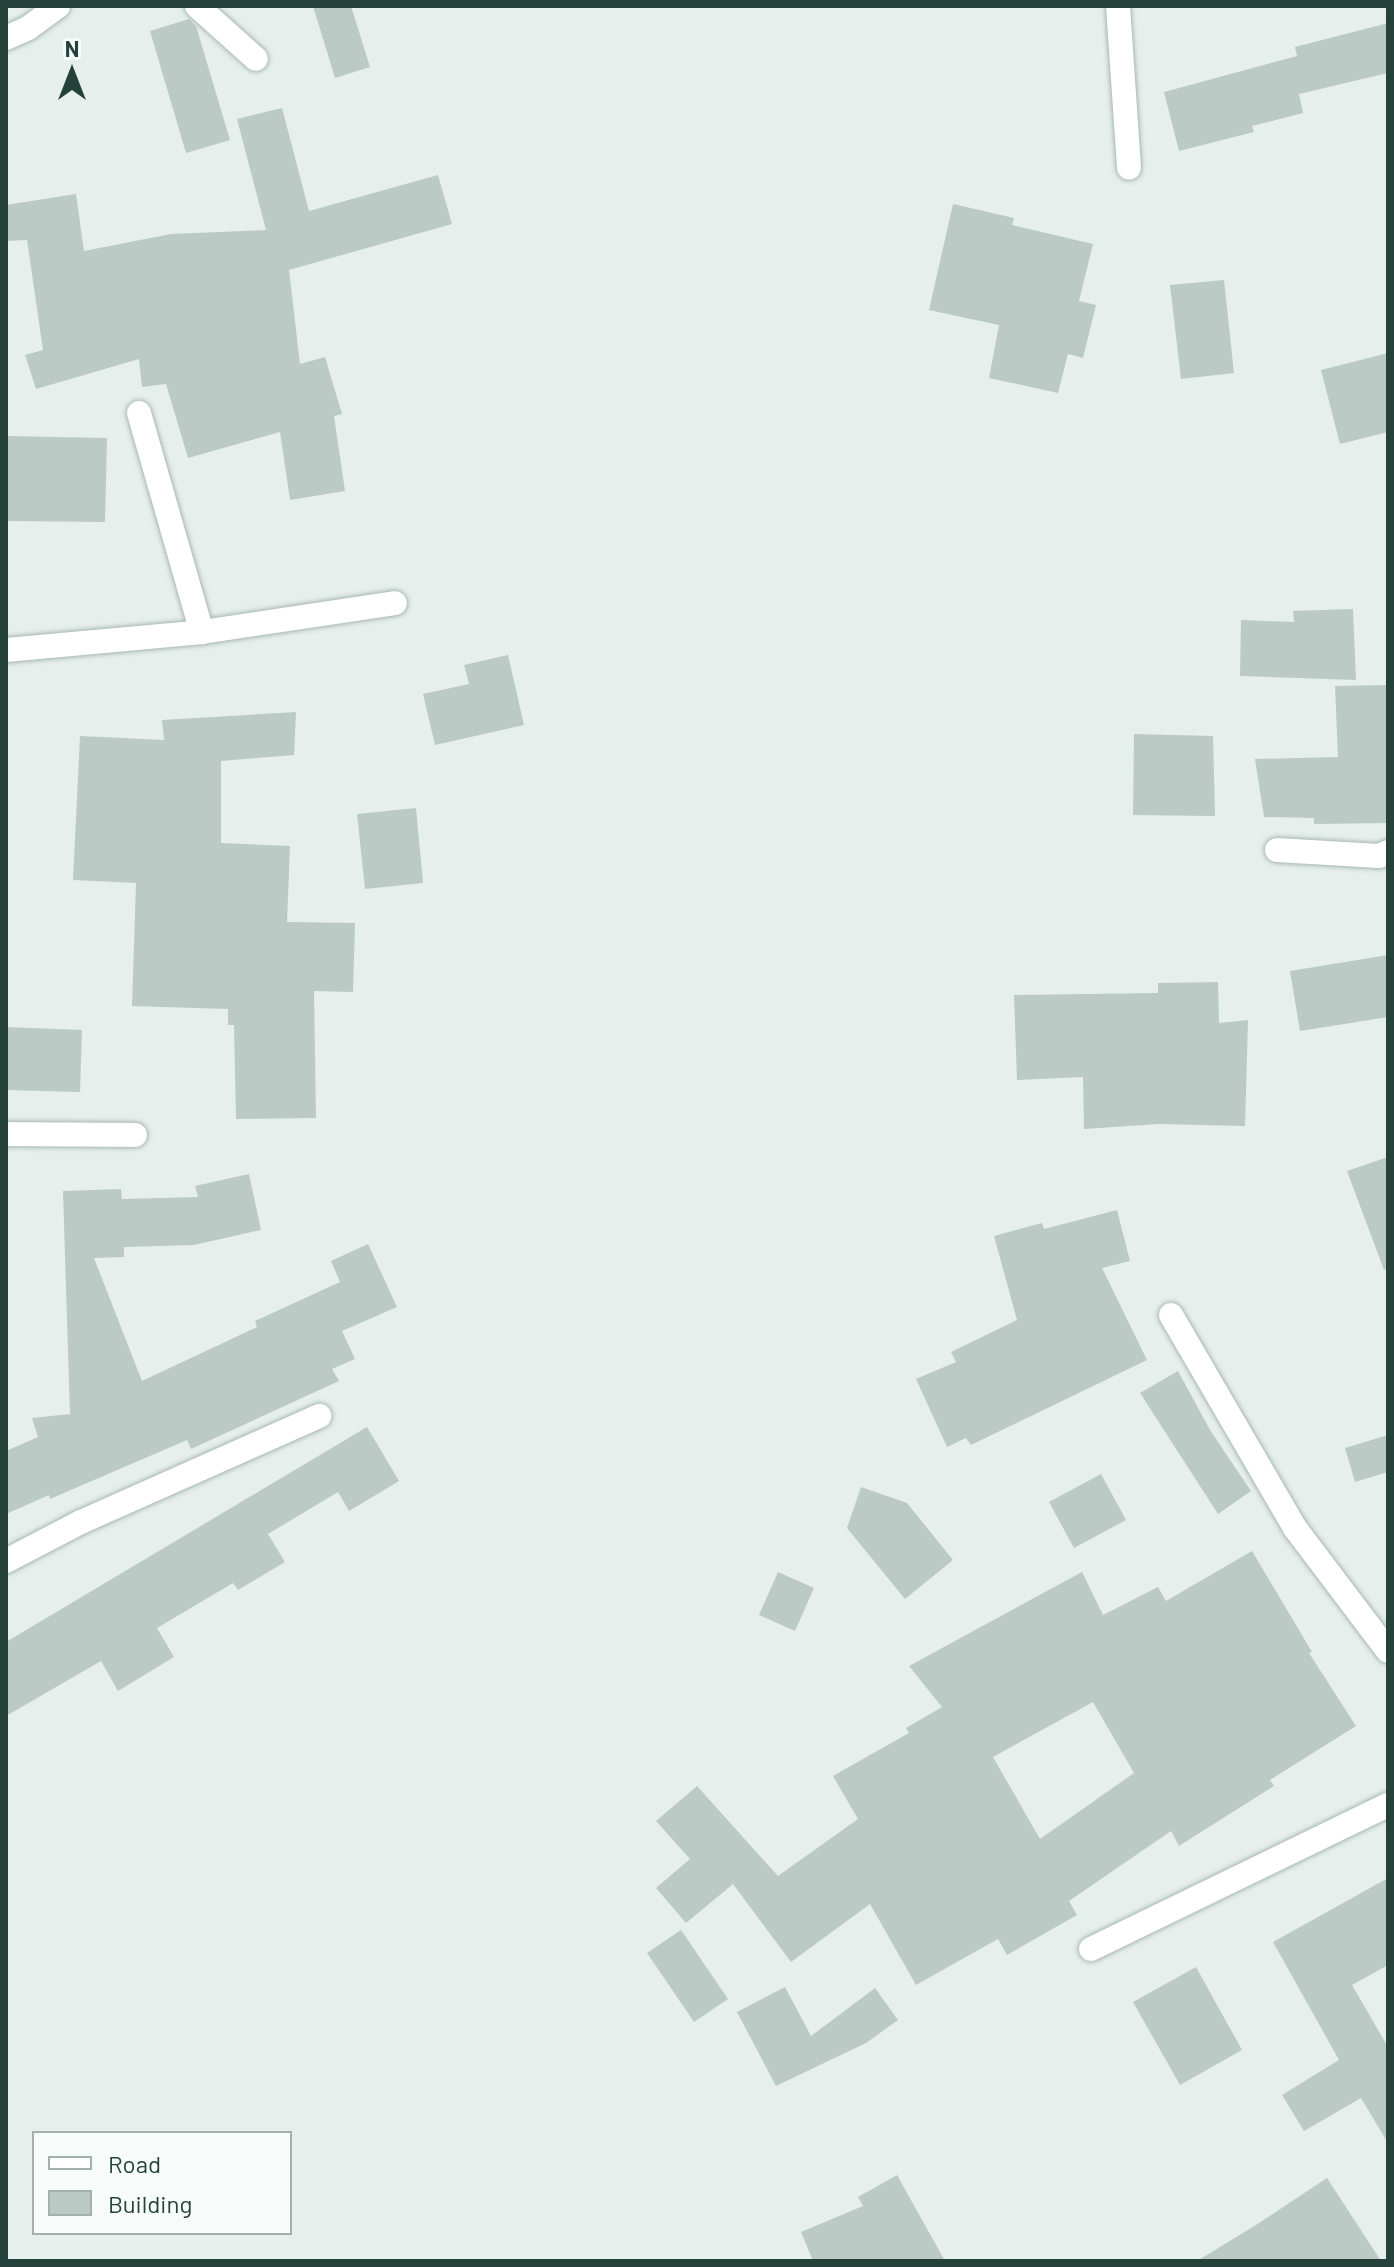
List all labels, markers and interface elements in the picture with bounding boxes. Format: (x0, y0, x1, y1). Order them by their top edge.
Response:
north arrow (32, 32, 112, 112)
text: N (65, 35, 79, 61)
legend (32, 2131, 292, 2235)
text: Road (108, 2149, 161, 2178)
text: Building (108, 2189, 192, 2218)

